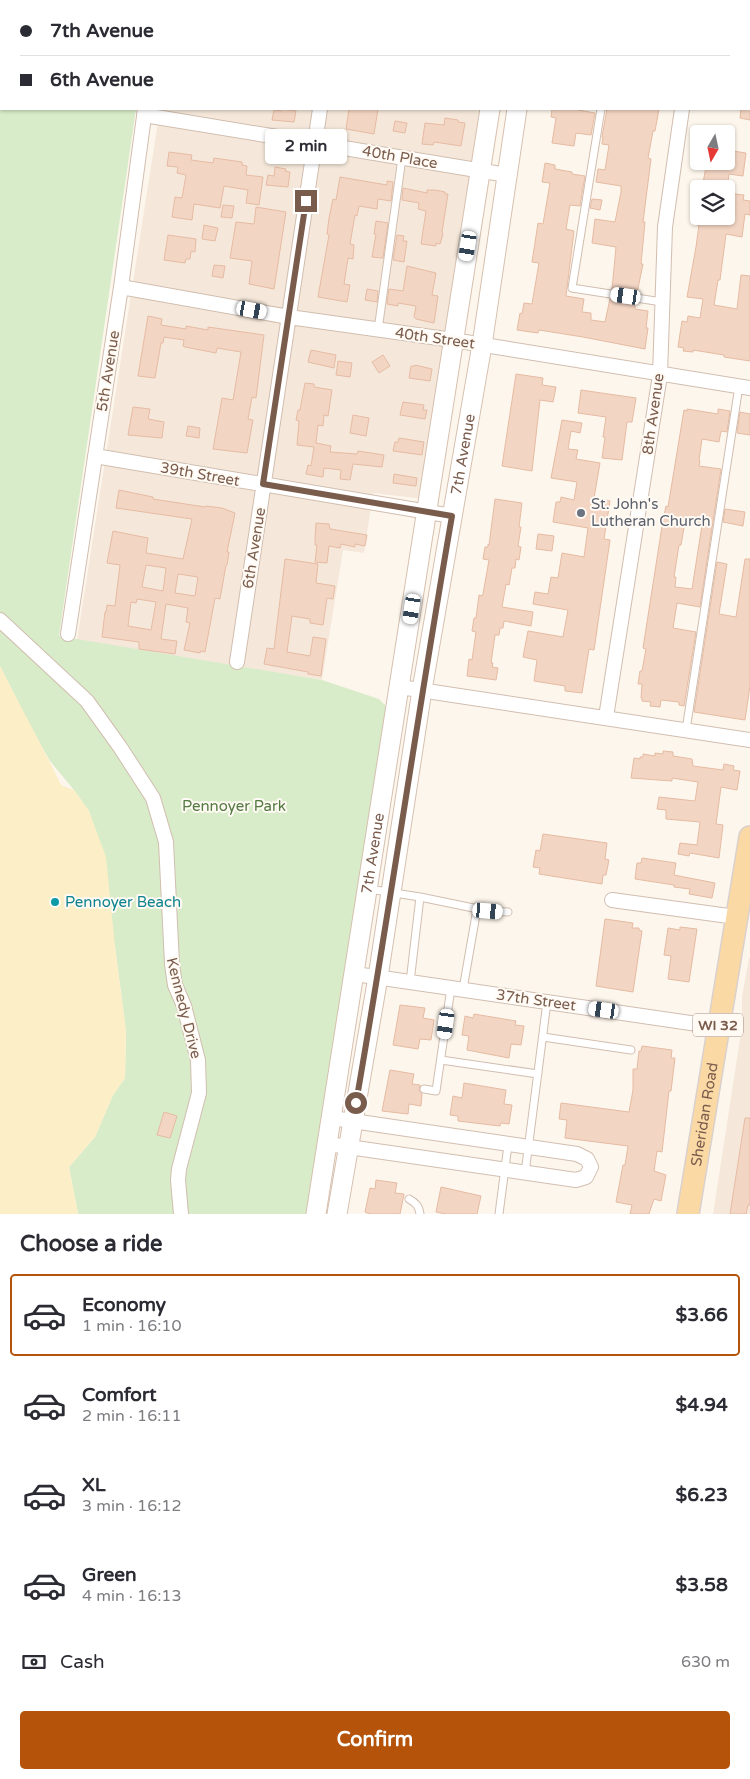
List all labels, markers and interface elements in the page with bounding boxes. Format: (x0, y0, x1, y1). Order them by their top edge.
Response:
text: 7th Avenue (50, 20, 154, 42)
text: 6th Avenue (50, 69, 154, 91)
north arrow (690, 125, 735, 170)
map controls (690, 125, 735, 225)
callout: 2 min (265, 128, 347, 164)
text: 2 min (285, 136, 327, 156)
street label: 40th Place (361, 142, 439, 172)
button: layers (690, 180, 735, 225)
route end (295, 190, 317, 212)
car (458, 230, 477, 262)
car (610, 286, 641, 306)
car (235, 300, 268, 320)
street label: 40th Street (394, 323, 476, 353)
street label: 5th Avenue (93, 329, 123, 413)
street label: 8th Avenue (638, 372, 668, 456)
street label: 7th Avenue (447, 413, 479, 496)
street label: 39th Street (159, 458, 241, 490)
place label: St. John's Lutheran Church (591, 495, 711, 530)
street label: 6th Avenue (239, 506, 269, 590)
marker: St. John's Lutheran Church (575, 507, 587, 519)
car (402, 593, 421, 625)
park label: Pennoyer Park (182, 797, 286, 815)
street label: 7th Avenue (358, 812, 388, 895)
place label: Pennoyer Beach (65, 893, 181, 911)
marker: Pennoyer Beach (49, 896, 61, 908)
car (472, 902, 503, 920)
street label: Kennedy Drive (163, 956, 205, 1060)
street label: 37th Street (495, 985, 577, 1015)
car (588, 1000, 619, 1020)
car (436, 1008, 455, 1040)
road number: WI 32 (693, 1014, 743, 1036)
street label: Sheridan Road (687, 1061, 722, 1168)
route start (345, 1092, 367, 1114)
text: Choose a ride (20, 1231, 163, 1257)
icon: car (22, 1293, 67, 1338)
text: Economy (82, 1294, 166, 1316)
text: $3.66 (676, 1304, 728, 1326)
text: 1 min · 16:10 (82, 1316, 181, 1336)
icon: car (22, 1383, 67, 1428)
text: Comfort (82, 1384, 156, 1406)
text: $4.94 (676, 1394, 728, 1416)
text: 2 min · 16:11 (82, 1406, 181, 1426)
icon: car (22, 1473, 67, 1518)
text: XL (82, 1474, 106, 1496)
text: $6.23 (676, 1484, 728, 1506)
text: 3 min · 16:12 (82, 1496, 181, 1516)
icon: car (22, 1563, 67, 1608)
text: Green (82, 1564, 136, 1586)
text: $3.58 (676, 1574, 728, 1596)
text: 4 min · 16:13 (82, 1586, 181, 1606)
icon: cash (20, 1648, 48, 1676)
text: Cash (60, 1651, 105, 1673)
text: 630 m (681, 1652, 730, 1672)
button: Confirm (20, 1711, 730, 1769)

